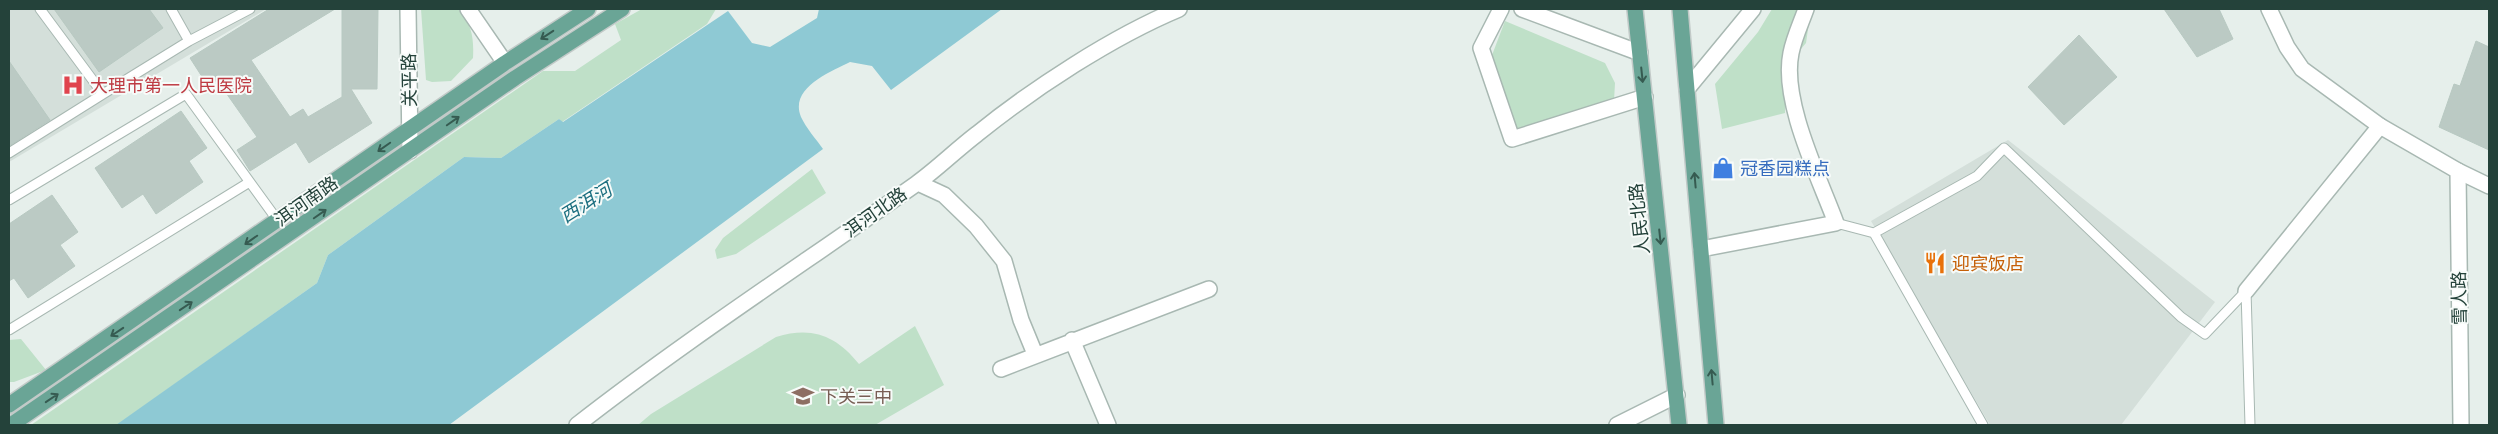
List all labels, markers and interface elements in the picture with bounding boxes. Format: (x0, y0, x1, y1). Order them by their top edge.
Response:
one-way arrow (540, 30, 554, 41)
street label: 关平路 (398, 53, 420, 107)
one-way arrow (1637, 67, 1647, 83)
hospital icon: 大理市第一人民医院 (60, 72, 86, 98)
place label: 大理市第一人民医院 (90, 75, 252, 96)
one-way arrow (446, 116, 460, 126)
one-way arrow (377, 142, 391, 152)
shop icon: 冠香园糕点 (1710, 155, 1736, 181)
place label: 冠香园糕点 (1740, 158, 1830, 179)
street label: 洱河南路 (270, 172, 342, 230)
one-way arrow (1690, 172, 1700, 188)
water label: 西洱河 (556, 176, 620, 228)
street label: 人民北路 (1625, 182, 1653, 256)
street label: 洱河北路 (839, 183, 911, 241)
one-way arrow (313, 209, 327, 219)
one-way arrow (1655, 228, 1665, 244)
one-way arrow (244, 235, 258, 245)
restaurant icon: 迎宾饭店 (1922, 250, 1948, 276)
place label: 迎宾饭店 (1952, 253, 2024, 274)
street label: 雪人路 (2448, 271, 2470, 325)
one-way arrow (179, 301, 193, 311)
one-way arrow (110, 327, 124, 337)
one-way arrow (1707, 369, 1717, 385)
school or university icon: 下关三中 (790, 383, 816, 409)
place label: 下关三中 (820, 386, 892, 407)
one-way arrow (45, 393, 59, 403)

